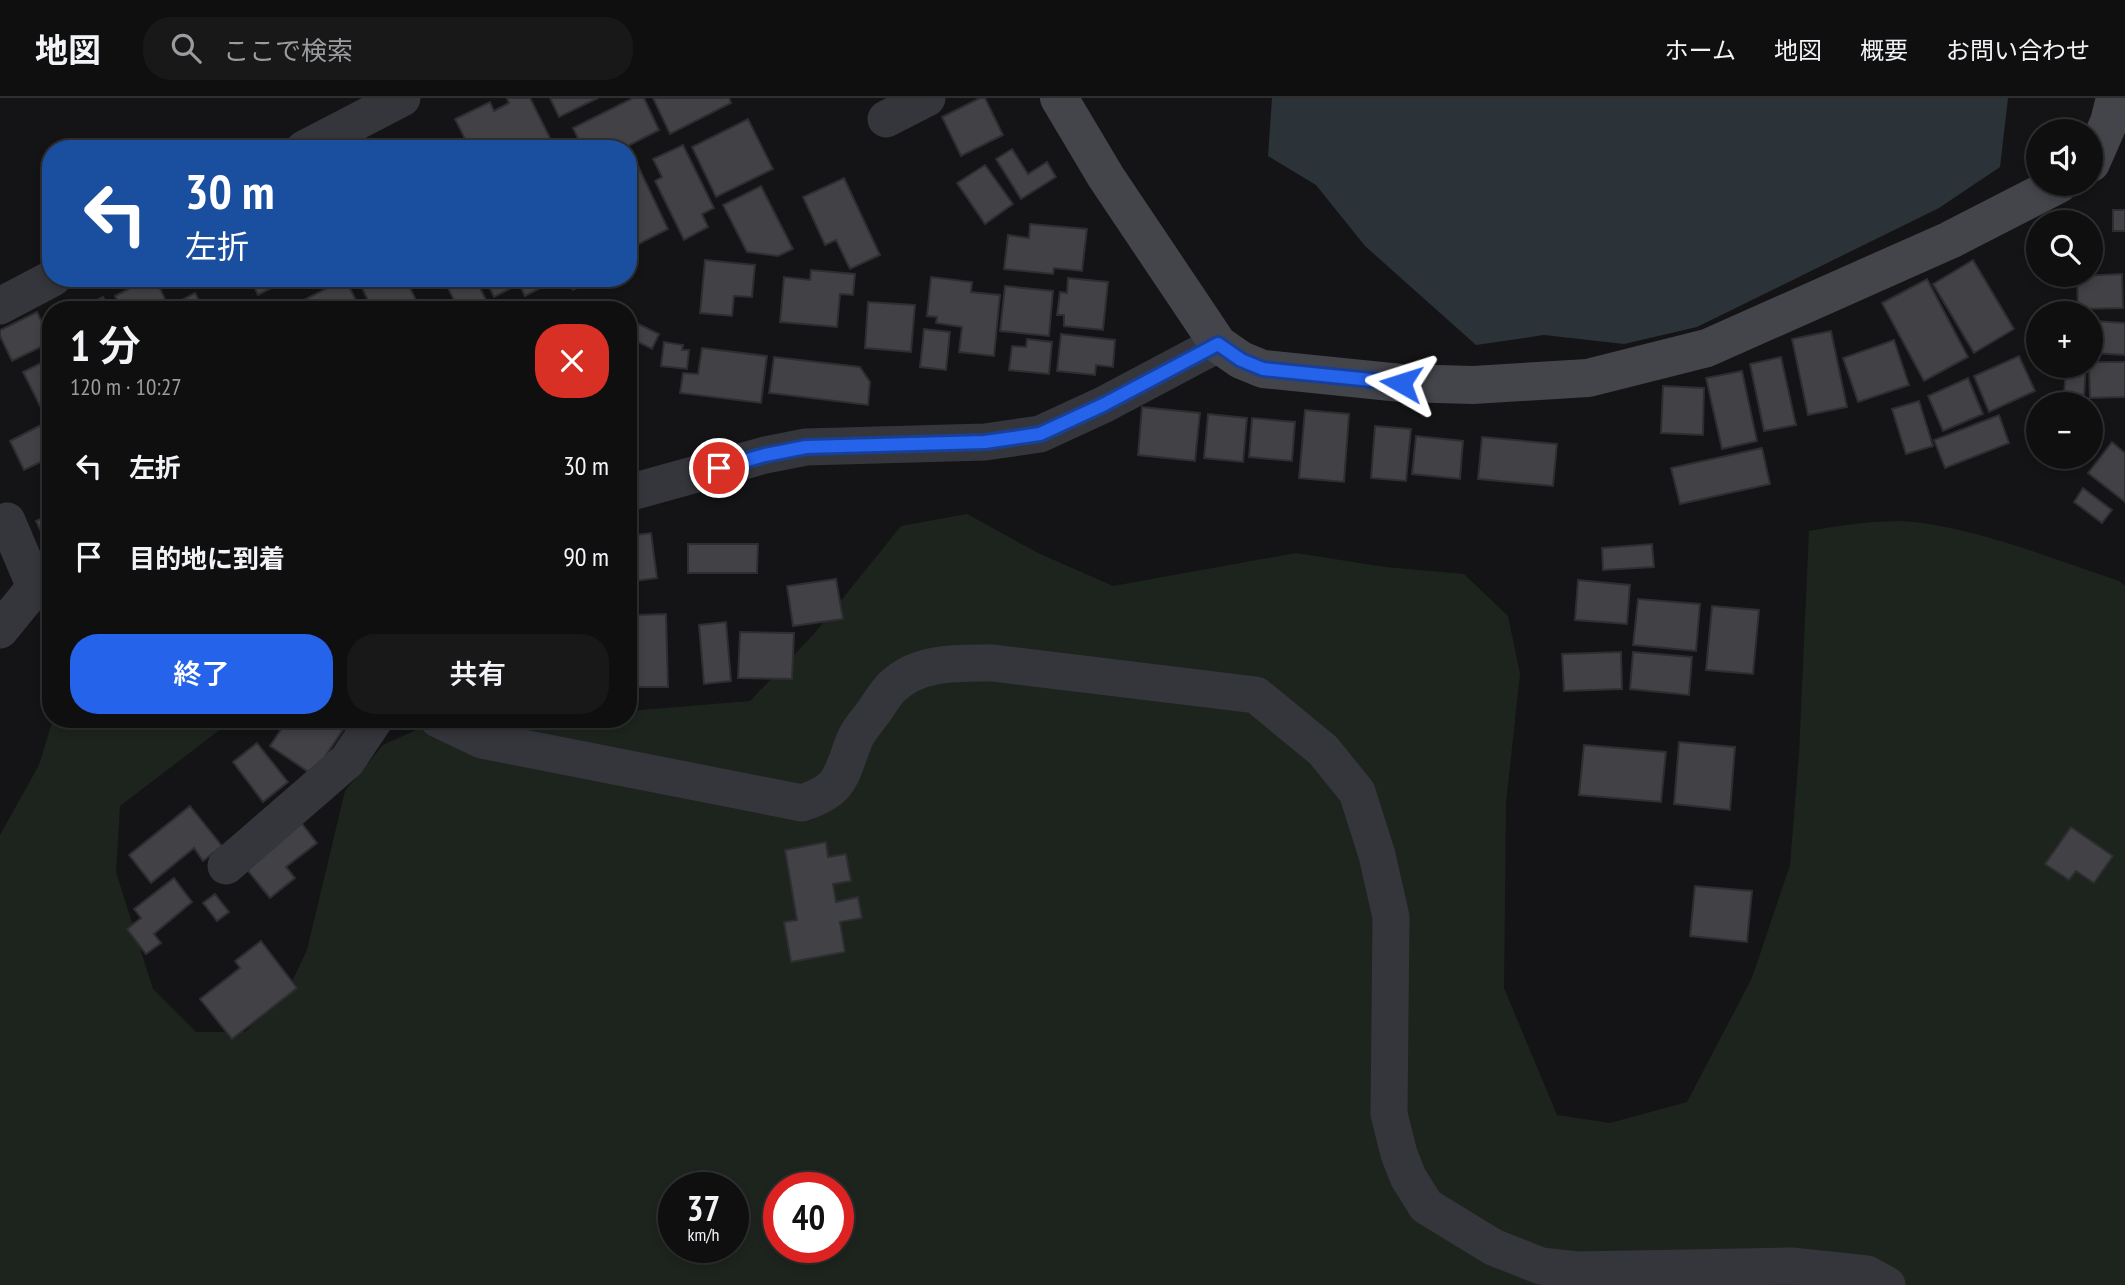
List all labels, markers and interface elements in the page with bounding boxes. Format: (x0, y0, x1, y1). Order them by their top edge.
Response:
search box (143, 17, 633, 80)
text: 地図 (35, 28, 101, 71)
icon: search (167, 29, 205, 67)
text: ここで検索 (223, 34, 353, 67)
text: ホーム (1665, 35, 1736, 66)
text: 地図 (1774, 35, 1822, 66)
text: 概要 (1860, 35, 1908, 66)
text: お問い合わせ (1946, 35, 2090, 66)
map controls (2026, 119, 2103, 469)
button: sound (2026, 119, 2103, 196)
text: 30 m (185, 159, 274, 223)
icon: left (70, 168, 161, 259)
button: search (2026, 210, 2103, 287)
text: 左折 (185, 225, 249, 267)
button: + (2026, 301, 2103, 378)
text: 1 分 (70, 318, 141, 373)
button: close (535, 324, 609, 398)
position arrow (1364, 346, 1438, 420)
text: 120 m · 10:27 (70, 372, 182, 401)
button: − (2026, 392, 2103, 469)
pin (689, 438, 749, 498)
icon: left (70, 447, 108, 485)
text: 30 m (563, 449, 609, 482)
icon: arrive (700, 449, 738, 487)
text: 左折 (129, 451, 181, 484)
icon: arrive (70, 538, 108, 576)
text: 90 m (563, 540, 609, 573)
text: 目的地に到着 (129, 542, 285, 575)
button: 終了 (70, 634, 333, 714)
button: 共有 (347, 634, 609, 714)
speed limit sign: 40 (763, 1172, 854, 1263)
text: 37 (687, 1185, 720, 1231)
text: km/h (688, 1223, 719, 1246)

